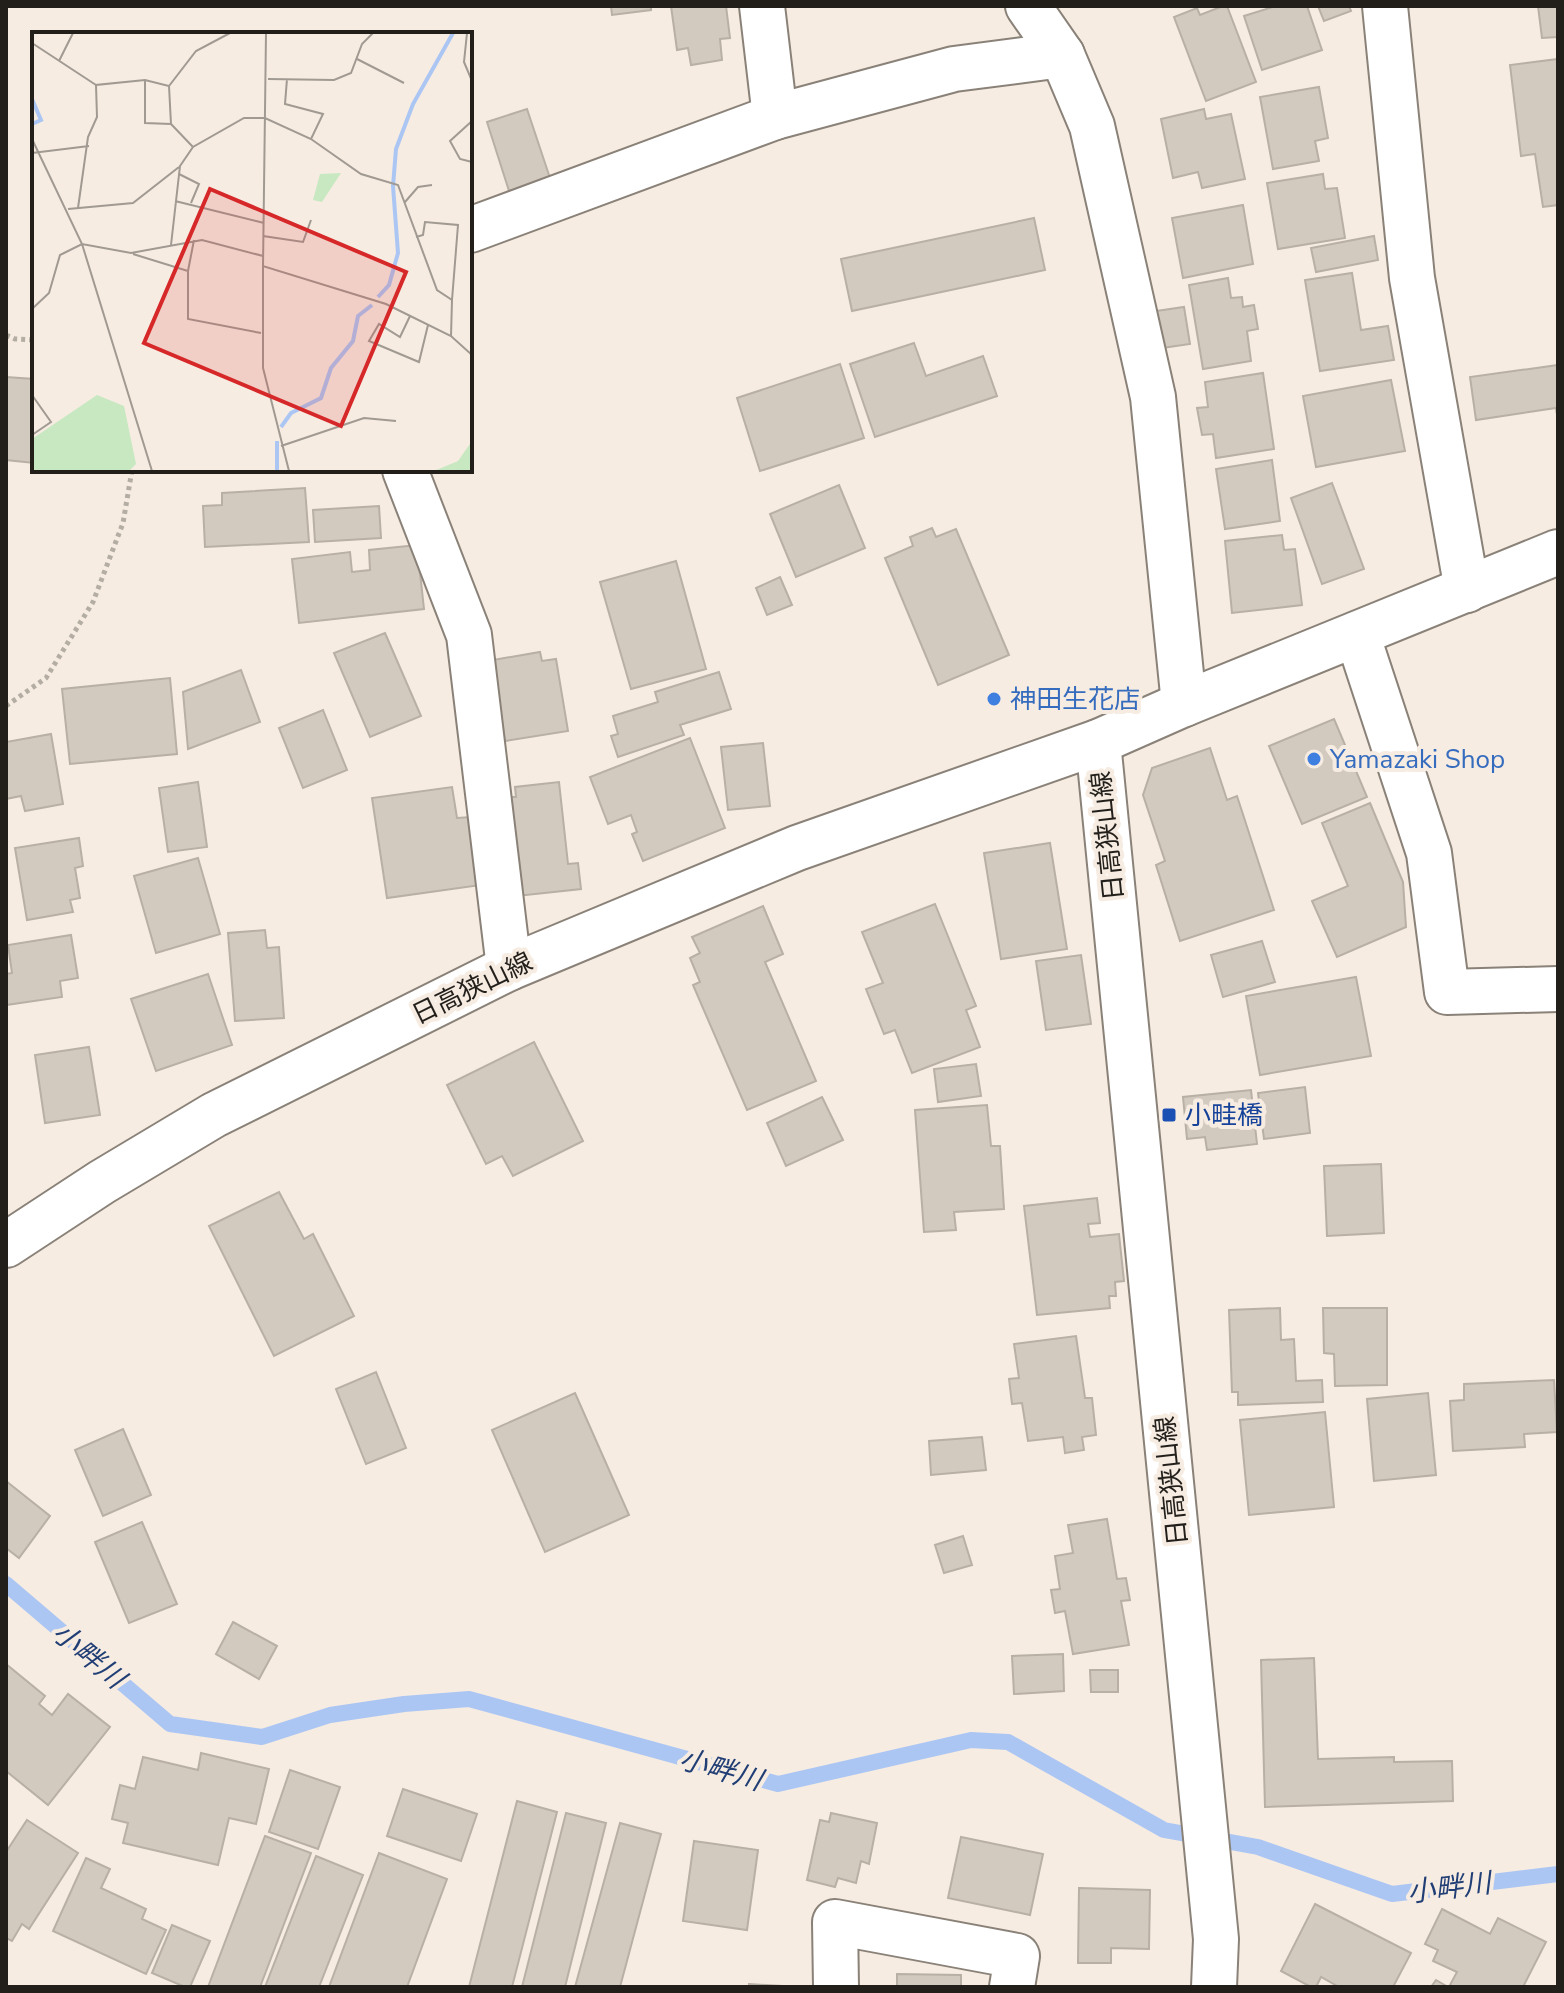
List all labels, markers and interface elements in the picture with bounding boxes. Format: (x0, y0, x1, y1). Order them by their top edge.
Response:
inset map (32, 32, 472, 472)
place label: 神田生花店 (1010, 682, 1140, 717)
marker: 神田生花店 (985, 690, 1003, 708)
place label: Yamazaki Shop (1329, 742, 1505, 777)
marker: Yamazaki Shop (1305, 750, 1323, 768)
street label: 日高狭山線 (1083, 769, 1132, 902)
street label: 日高狭山線 (406, 944, 538, 1033)
place label: 小畦橋 (1185, 1098, 1263, 1133)
marker: 小畦橋 (1160, 1106, 1178, 1124)
street label: 日高狭山線 (1147, 1414, 1196, 1547)
water label: 小畔川 (44, 1614, 135, 1699)
water label: 小畔川 (675, 1740, 769, 1801)
water label: 小畔川 (1405, 1864, 1496, 1912)

